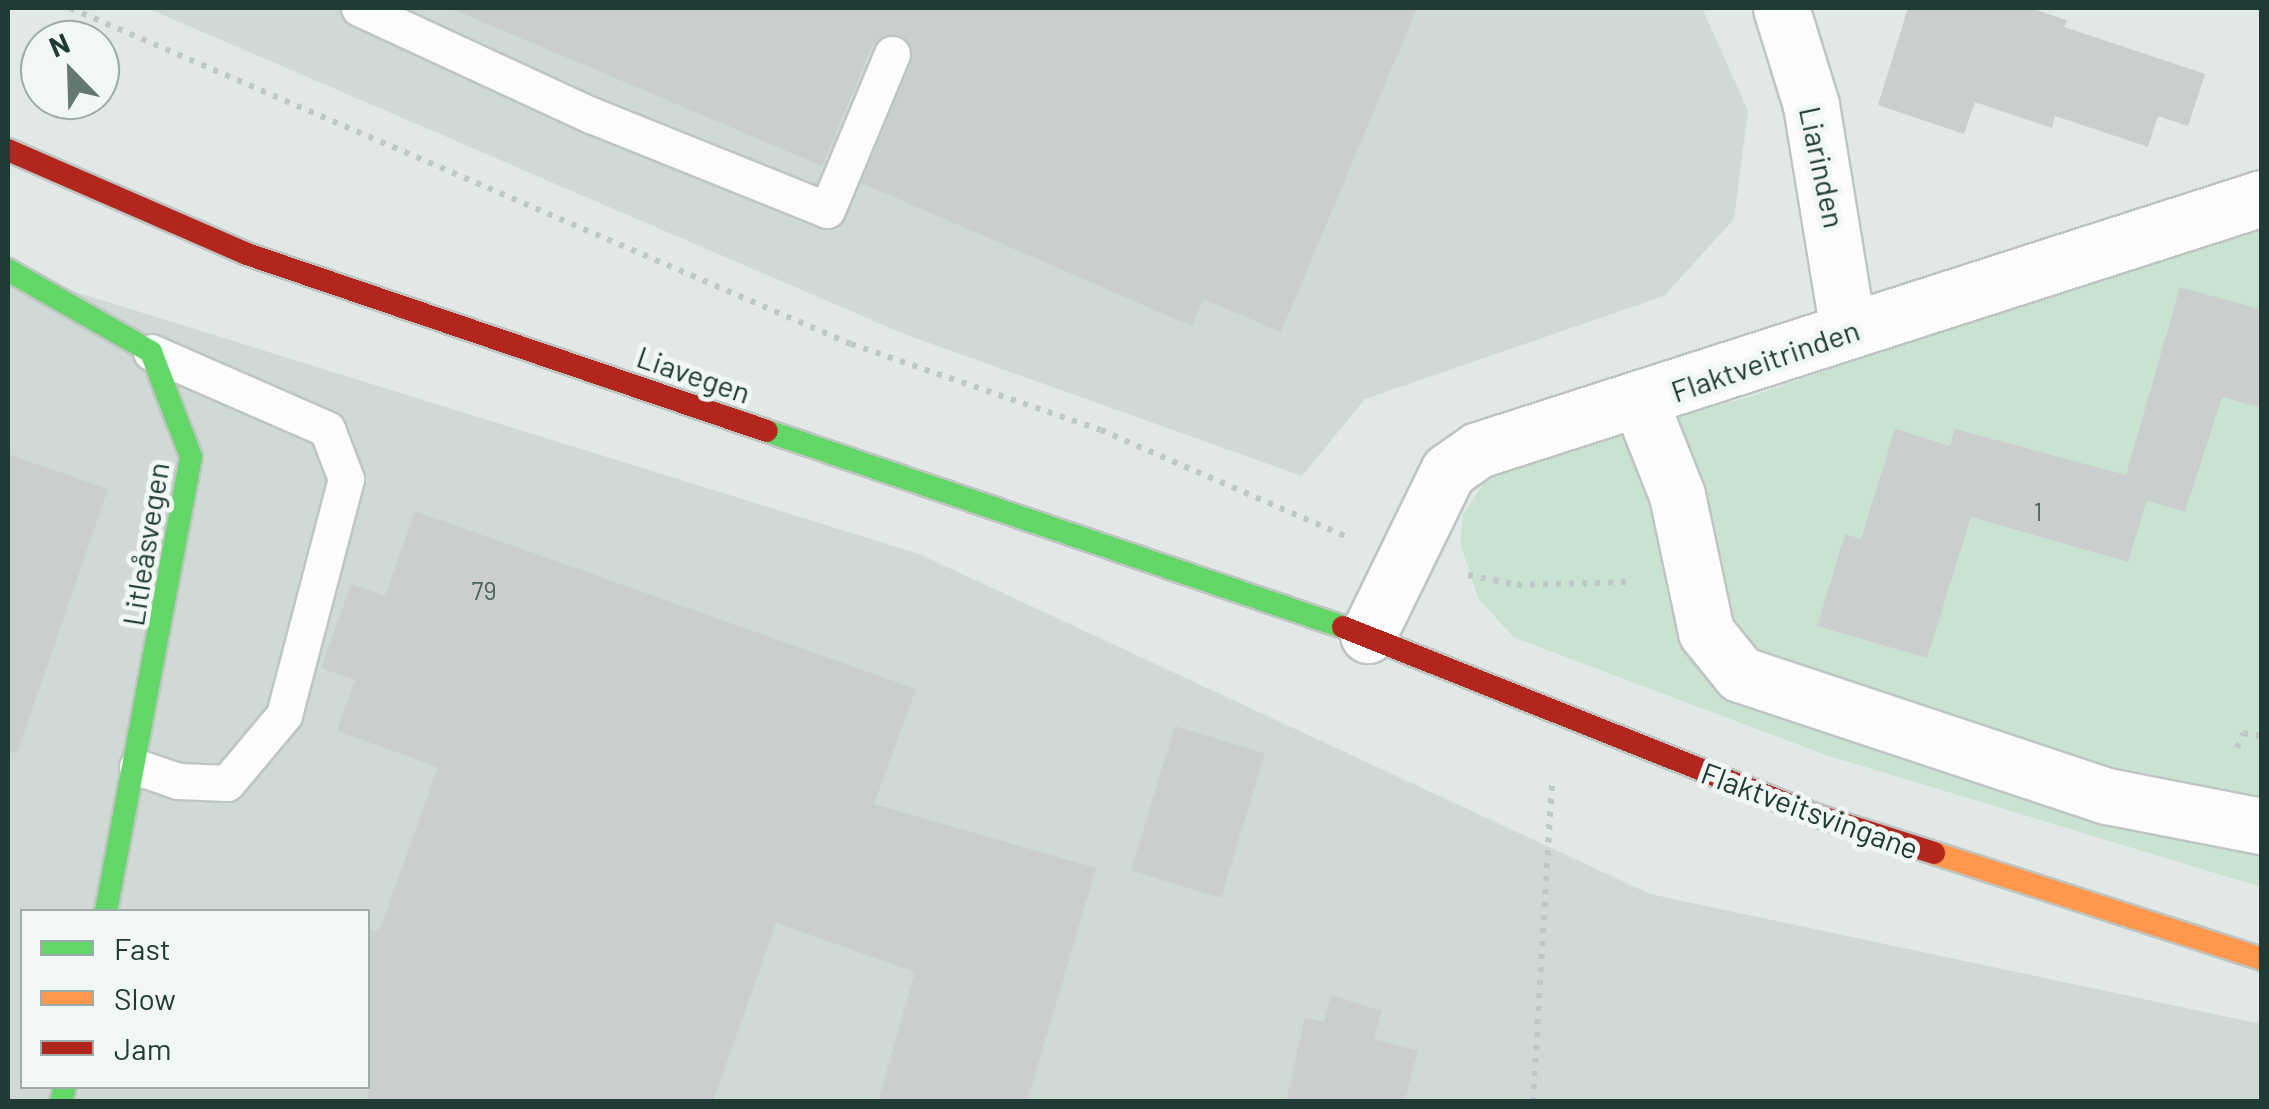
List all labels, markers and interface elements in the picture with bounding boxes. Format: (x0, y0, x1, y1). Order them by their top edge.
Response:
north arrow (20, 20, 120, 120)
text: N (44, 25, 74, 64)
street label: Liarinden (1793, 103, 1853, 231)
street label: Flaktveitrinden (1666, 311, 1864, 409)
street label: Liavegen (632, 338, 756, 410)
street label: Litleåsvegen (114, 460, 176, 628)
house number: 1 (2034, 496, 2042, 526)
house number: 79 (472, 575, 496, 605)
street label: Flaktveitsvingane (1697, 754, 1923, 866)
legend (20, 909, 370, 1089)
text: Fast (114, 930, 171, 966)
text: Slow (114, 980, 176, 1016)
text: Jam (114, 1030, 171, 1066)

